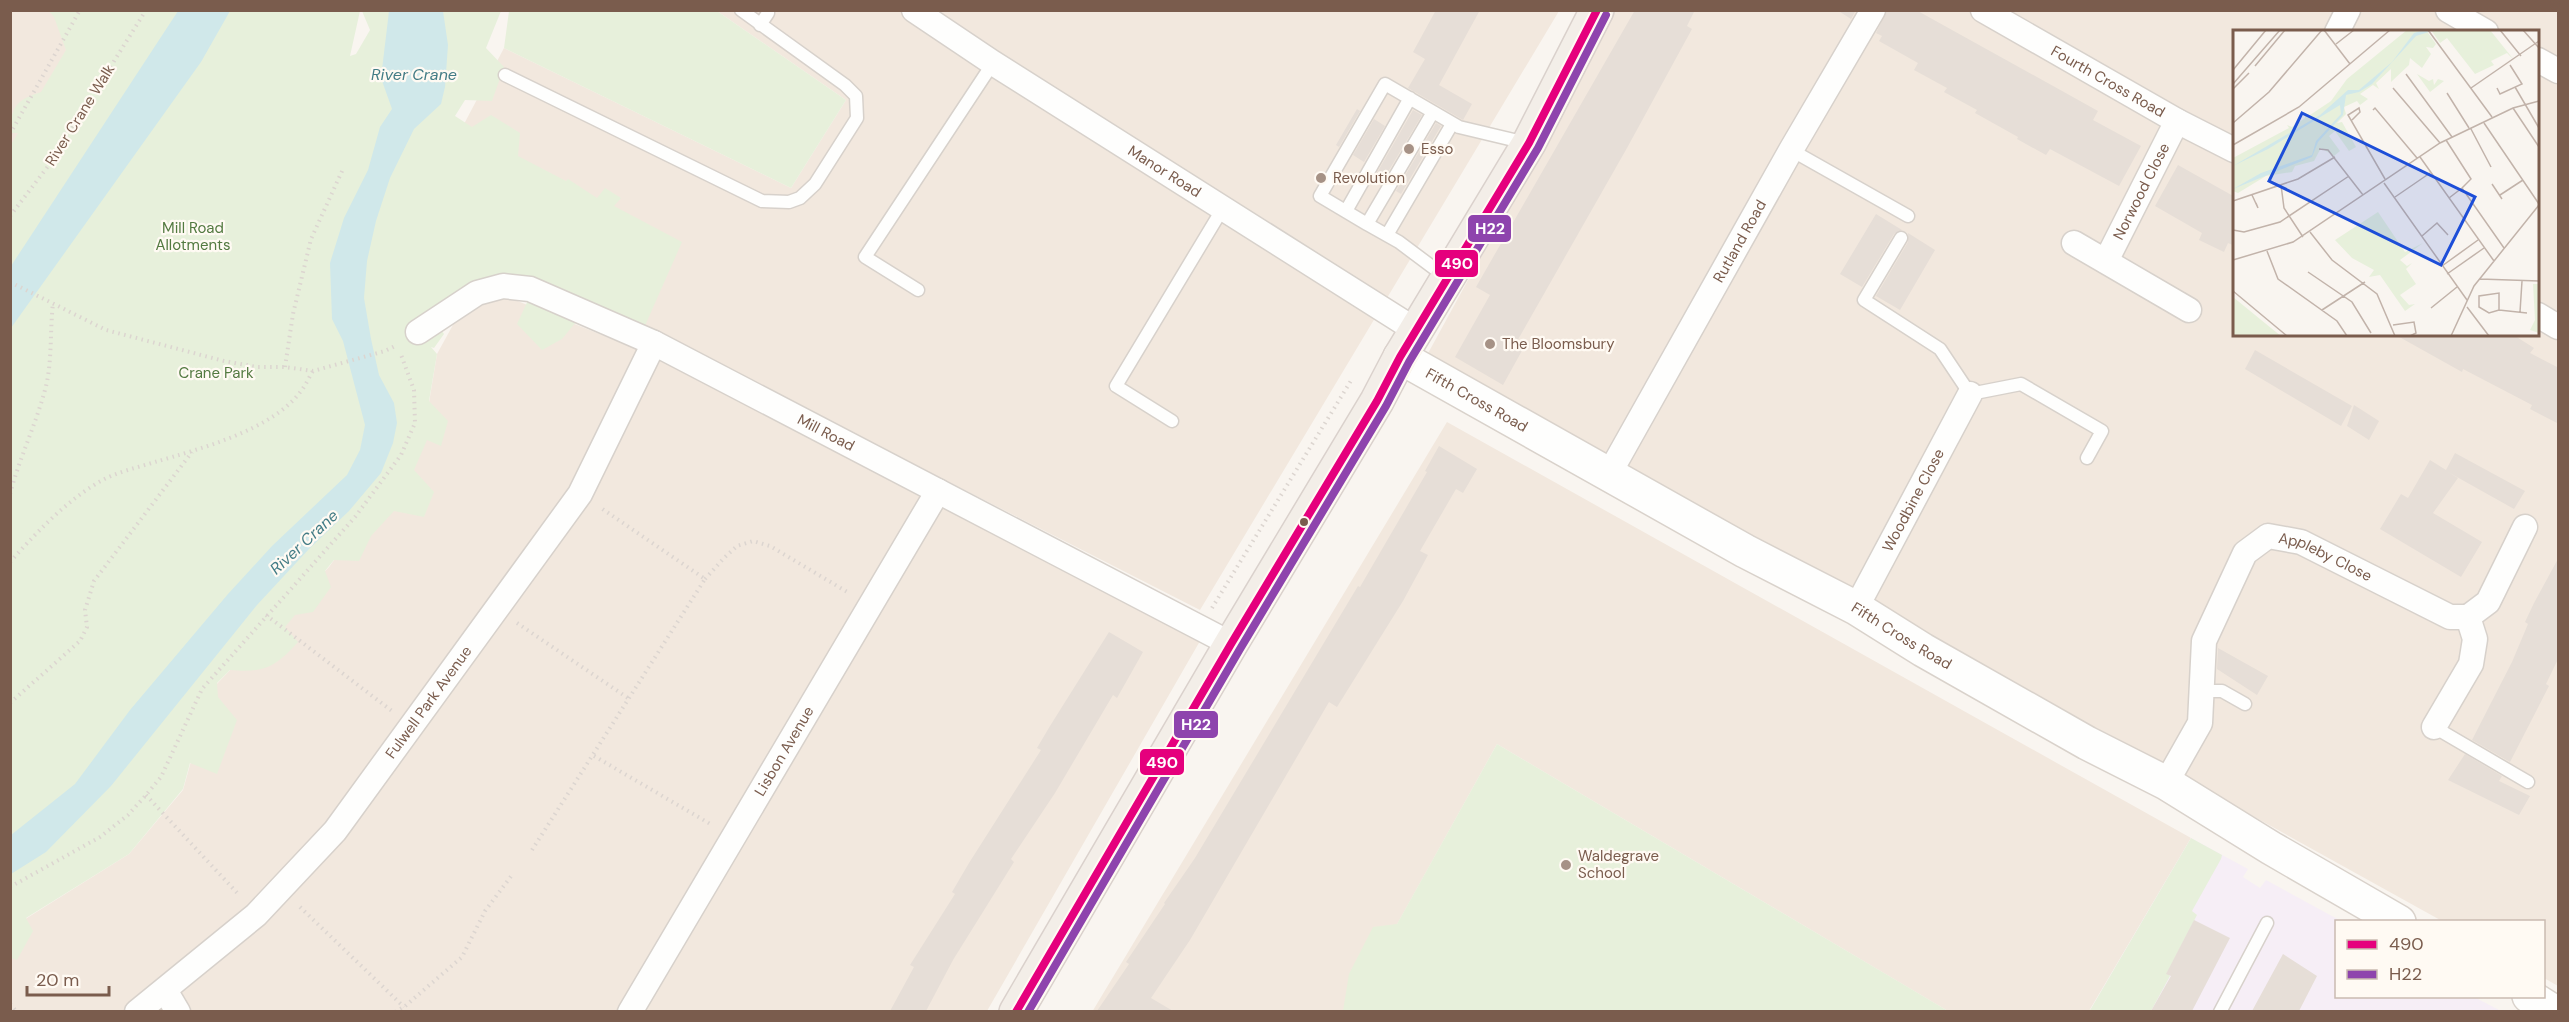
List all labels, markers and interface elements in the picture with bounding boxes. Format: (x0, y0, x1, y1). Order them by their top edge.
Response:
inset map (2233, 30, 2539, 336)
street label: Fourth Cross Road (2047, 41, 2169, 122)
street label: River Crane Walk (41, 60, 120, 170)
water label: River Crane (371, 64, 457, 85)
place label: Esso (1421, 139, 1454, 159)
street label: Norwood Close (2108, 139, 2174, 243)
street label: Manor Road (1124, 141, 1205, 202)
marker: Esso (1402, 142, 1416, 156)
place label: Revolution (1333, 168, 1405, 188)
marker: Revolution (1314, 171, 1328, 185)
street label: Rutland Road (1709, 196, 1771, 286)
line badge: H22 (1467, 214, 1512, 243)
park label: Mill Road Allotments (155, 218, 231, 255)
text: H22 (1475, 218, 1505, 239)
line badge: 490 (1434, 249, 1479, 278)
text: 490 (1441, 253, 1473, 274)
place label: The Bloomsbury (1502, 334, 1615, 354)
marker: The Bloomsbury (1483, 337, 1497, 351)
park label: Crane Park (178, 363, 254, 383)
street label: Fifth Cross Road (1422, 363, 1531, 437)
street label: Mill Road (794, 410, 858, 456)
street label: Woodbine Close (1878, 445, 1949, 555)
water label: River Crane (265, 505, 343, 579)
unlabelled marker (1298, 516, 1310, 528)
street label: Appleby Close (2277, 528, 2375, 586)
street label: Fifth Cross Road (1848, 598, 1955, 674)
street label: Fulwell Park Avenue (381, 642, 476, 763)
street label: Lisbon Avenue (750, 703, 819, 800)
line badge: H22 (1173, 710, 1219, 739)
text: H22 (1181, 714, 1211, 735)
line badge: 490 (1139, 748, 1185, 776)
text: 490 (1146, 752, 1178, 773)
place label: Waldegrave School (1578, 846, 1659, 883)
marker: Waldegrave School (1559, 858, 1573, 872)
legend (2335, 920, 2545, 998)
text: 490 (2389, 932, 2424, 956)
scale bar (27, 959, 110, 997)
text: H22 (2389, 962, 2422, 986)
text: 20 m (36, 968, 79, 992)

